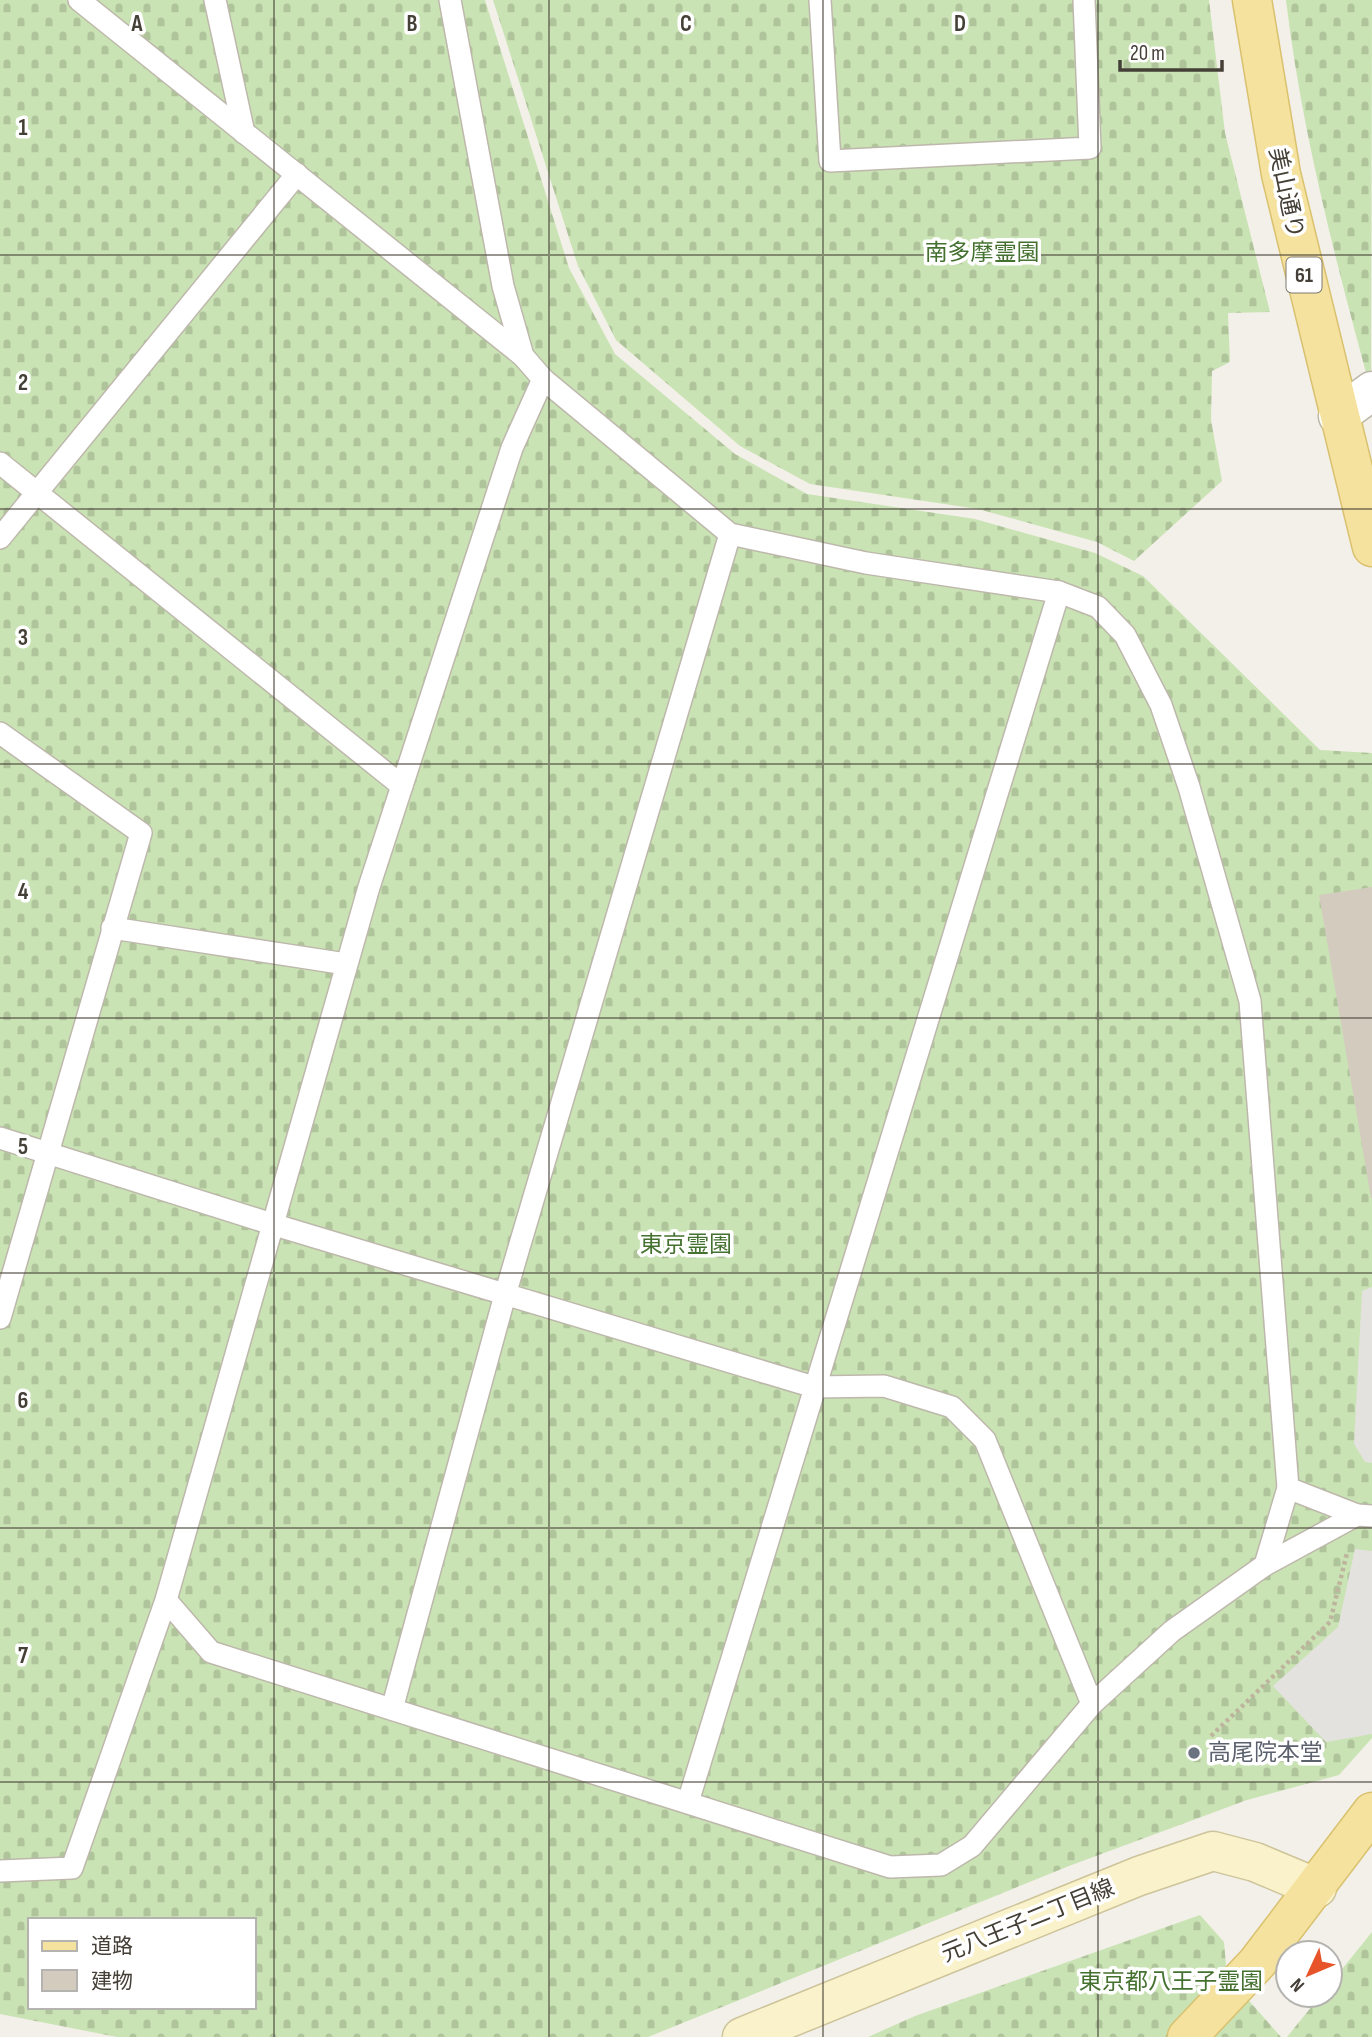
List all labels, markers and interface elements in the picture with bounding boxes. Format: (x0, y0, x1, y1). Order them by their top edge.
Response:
text: A (131, 10, 144, 38)
text: B (407, 10, 418, 38)
text: C (680, 10, 692, 38)
text: D (954, 10, 966, 38)
scale bar (1120, 28, 1222, 72)
text: 20 m (1130, 41, 1165, 66)
text: 1 (18, 114, 28, 142)
street label: 美山通り (1263, 145, 1309, 241)
park label: 南多摩霊園 (925, 239, 1040, 267)
road number: 61 (1286, 258, 1322, 292)
text: 2 (18, 369, 28, 397)
text: 3 (18, 624, 28, 652)
text: 4 (18, 878, 29, 906)
text: 5 (18, 1133, 28, 1161)
park label: 東京霊園 (640, 1231, 732, 1259)
text: 6 (18, 1387, 28, 1415)
text: 7 (18, 1642, 28, 1670)
place label: 高尾院本堂 (1208, 1739, 1323, 1767)
marker: 高尾院本堂 (1186, 1745, 1202, 1761)
street label: 元八王子二丁目線 (937, 1874, 1119, 1968)
legend (28, 1918, 256, 2009)
text: 道路 (91, 1934, 133, 1959)
north arrow (1274, 1939, 1344, 2009)
park label: 東京都八王子霊園 (1079, 1968, 1263, 1996)
text: 建物 (91, 1969, 133, 1994)
text: N (1286, 1973, 1310, 1996)

